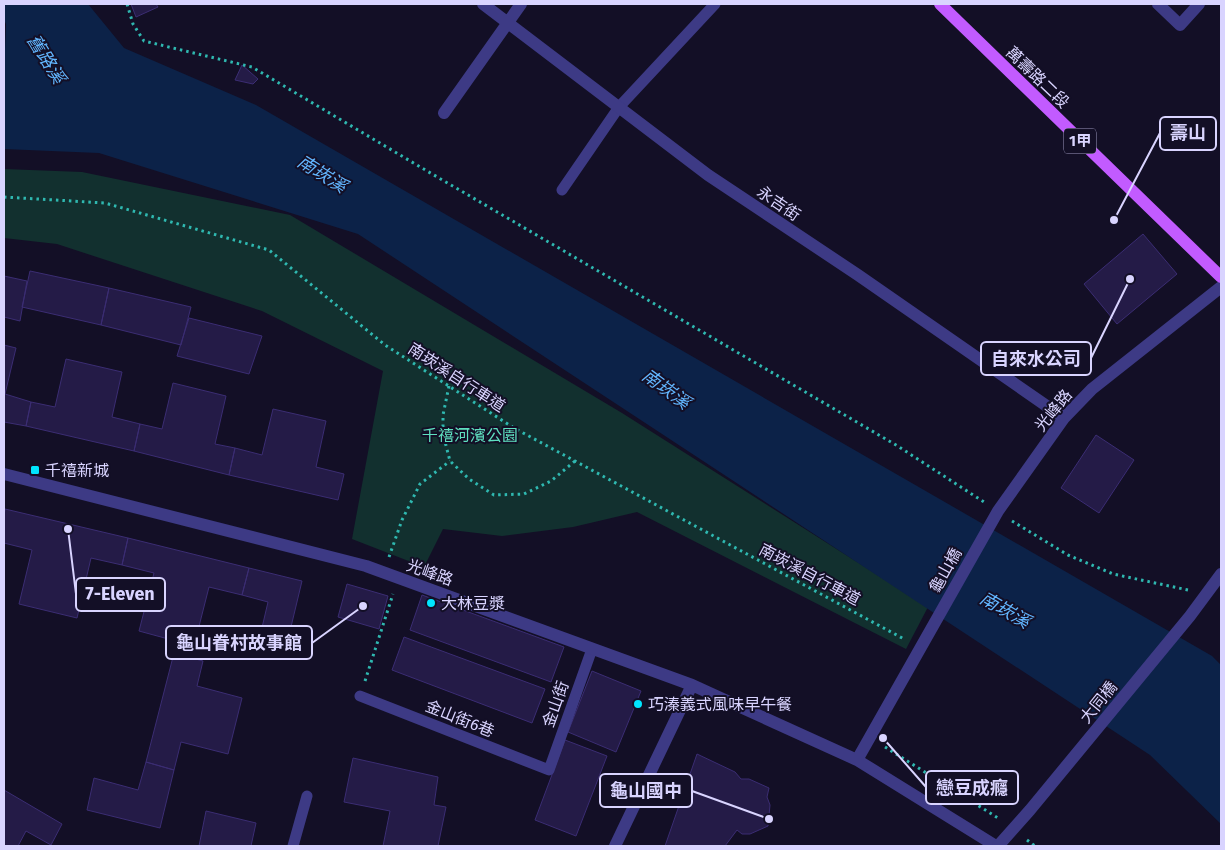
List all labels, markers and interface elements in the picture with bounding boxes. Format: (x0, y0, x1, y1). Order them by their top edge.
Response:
water label: 舊路溪 (22, 30, 71, 90)
street label: 萬壽路二段 (1002, 43, 1073, 112)
callout: 壽山 (1160, 117, 1216, 150)
text: 壽山 (1170, 122, 1206, 144)
road number: 1甲 (1064, 128, 1096, 154)
water label: 南崁溪 (293, 150, 353, 199)
street label: 永吉街 (754, 182, 804, 225)
street label: 南崁溪自行車道 (405, 339, 509, 416)
callout: 自來水公司 (981, 342, 1091, 375)
text: 自來水公司 (991, 348, 1081, 370)
water label: 南崁溪 (638, 364, 697, 416)
street label: 光峰路 (1031, 386, 1076, 435)
park label: 千禧河濱公園 (422, 426, 518, 445)
place label: 千禧新城 (45, 461, 109, 480)
marker: 千禧新城 (29, 464, 41, 476)
street label: 南崁溪自行車道 (756, 540, 864, 609)
street label: 龜山橋 (925, 545, 965, 596)
street label: 光峰路 (404, 555, 456, 590)
callout: 7-Eleven (76, 578, 165, 611)
text: 7-Eleven (85, 583, 155, 605)
water label: 南崁溪 (976, 587, 1036, 635)
place label: 大林豆漿 (441, 594, 505, 613)
marker: 大林豆漿 (425, 597, 437, 609)
callout: 龜山眷村故事館 (166, 626, 312, 659)
text: 龜山眷村故事館 (176, 632, 302, 654)
street label: 金山街 (538, 678, 573, 730)
street label: 大同橋 (1076, 678, 1121, 727)
place label: 巧溱義式風味早午餐 (648, 695, 792, 714)
street label: 金山街6巷 (423, 696, 497, 741)
marker: 巧溱義式風味早午餐 (632, 698, 644, 710)
callout: 戀豆成癮 (926, 771, 1018, 804)
callout: 龜山國中 (600, 774, 692, 807)
text: 戀豆成癮 (936, 777, 1008, 799)
text: 龜山國中 (610, 780, 682, 802)

